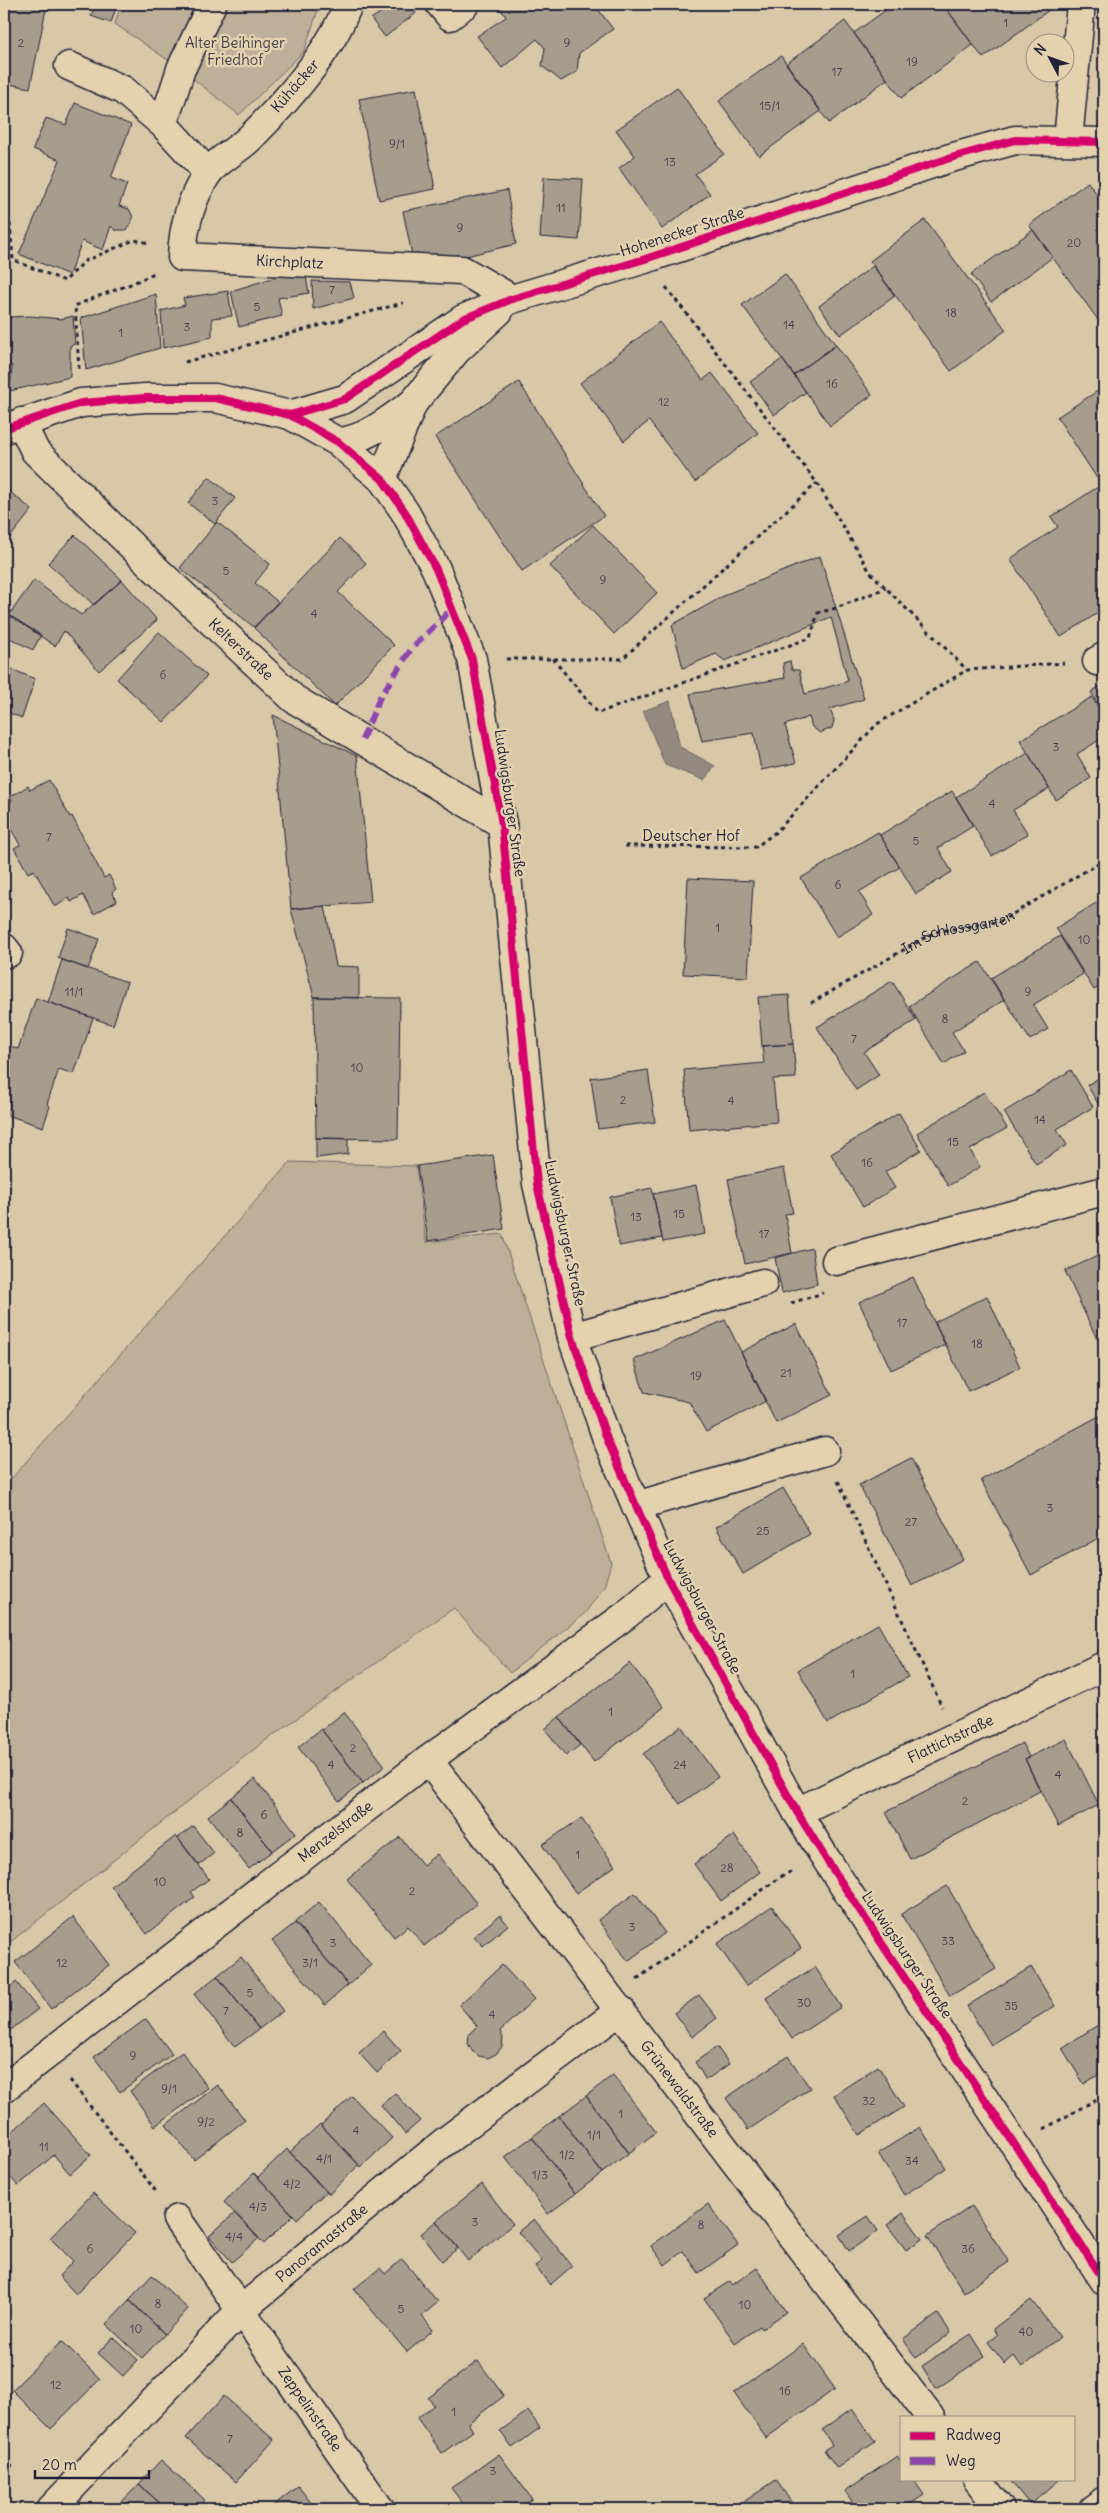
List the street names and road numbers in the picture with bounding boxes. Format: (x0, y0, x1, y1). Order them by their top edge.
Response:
street label: Kühäcker (266, 55, 323, 116)
street label: Hohenecker Straße (617, 202, 746, 261)
street label: Kirchplatz (256, 250, 324, 273)
street label: Kelterstraße (205, 614, 278, 684)
street label: Ludwigsburger Straße (491, 728, 530, 878)
street label: Deutscher Hof (642, 826, 741, 845)
street label: Im Schlossgarten (898, 905, 1018, 958)
street label: Ludwigsburger Straße (541, 1158, 590, 1308)
street label: Ludwigsburger Straße (659, 1537, 746, 1677)
street label: Flattichstraße (904, 1710, 996, 1767)
street label: Menzelstraße (294, 1796, 376, 1866)
street label: Ludwigsburger Straße (858, 1888, 957, 2022)
street label: Grünewaldstraße (636, 2036, 723, 2141)
street label: Panoramastraße (272, 2199, 371, 2286)
street label: Zeppelinstraße (274, 2363, 347, 2455)

